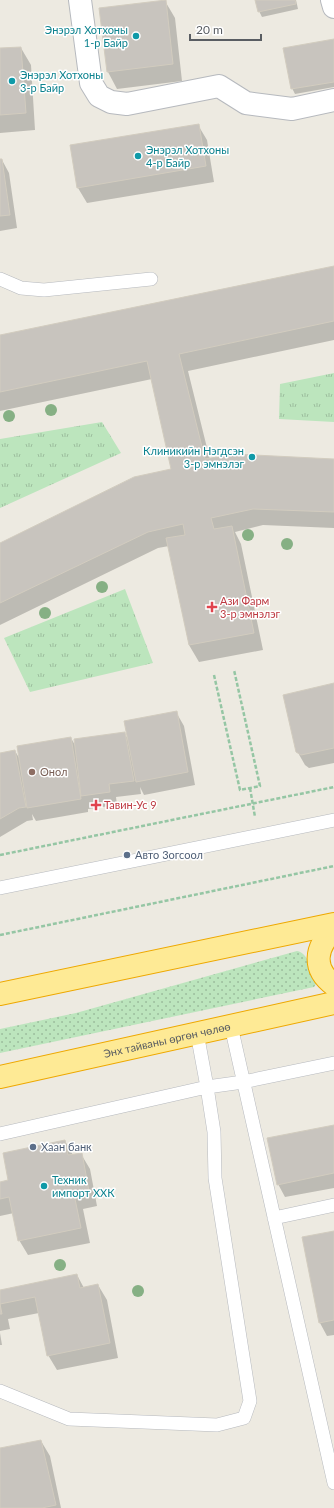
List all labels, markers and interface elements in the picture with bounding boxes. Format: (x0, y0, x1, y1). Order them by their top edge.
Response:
scale bar (190, 16, 261, 42)
text: 20 m (196, 22, 223, 37)
place label: Энэрэл Хотхоны 1-р Байр (45, 23, 128, 49)
marker: Энэрэл Хотхоны 1-р Байр (131, 31, 141, 41)
place label: Энэрэл Хотхоны 3-р Байр (20, 68, 103, 94)
marker: Энэрэл Хотхоны 3-р Байр (7, 76, 17, 86)
place label: Энэрэл Хотхоны 4-р Байр (146, 143, 229, 169)
marker: Энэрэл Хотхоны 4-р Байр (133, 151, 143, 161)
place label: Клиникийн Нэгдсэн 3-р эмнэлэг (143, 444, 244, 470)
marker: Клиникийн Нэгдсэн 3-р эмнэлэг (247, 452, 257, 462)
place label: Ази Фарм 3-р эмнэлэг (220, 594, 281, 620)
marker: Ази Фарм 3-р эмнэлэг (207, 602, 217, 612)
place label: Онол (40, 765, 67, 778)
marker: Онол (27, 767, 37, 777)
place label: Тавин-Ус 9 (104, 798, 157, 811)
marker: Тавин-Ус 9 (91, 800, 101, 810)
place label: Авто 3огсоол (135, 848, 203, 861)
marker: Авто 3огсоол (122, 850, 132, 860)
street label: Энх тайваны өргөн чөлөө (102, 1019, 232, 1060)
place label: Хаан банк (41, 1140, 92, 1153)
marker: Хаан банк (28, 1142, 38, 1152)
place label: Техник импорт ХХК (52, 1173, 115, 1199)
marker: Техник импорт ХХК (39, 1181, 49, 1191)

